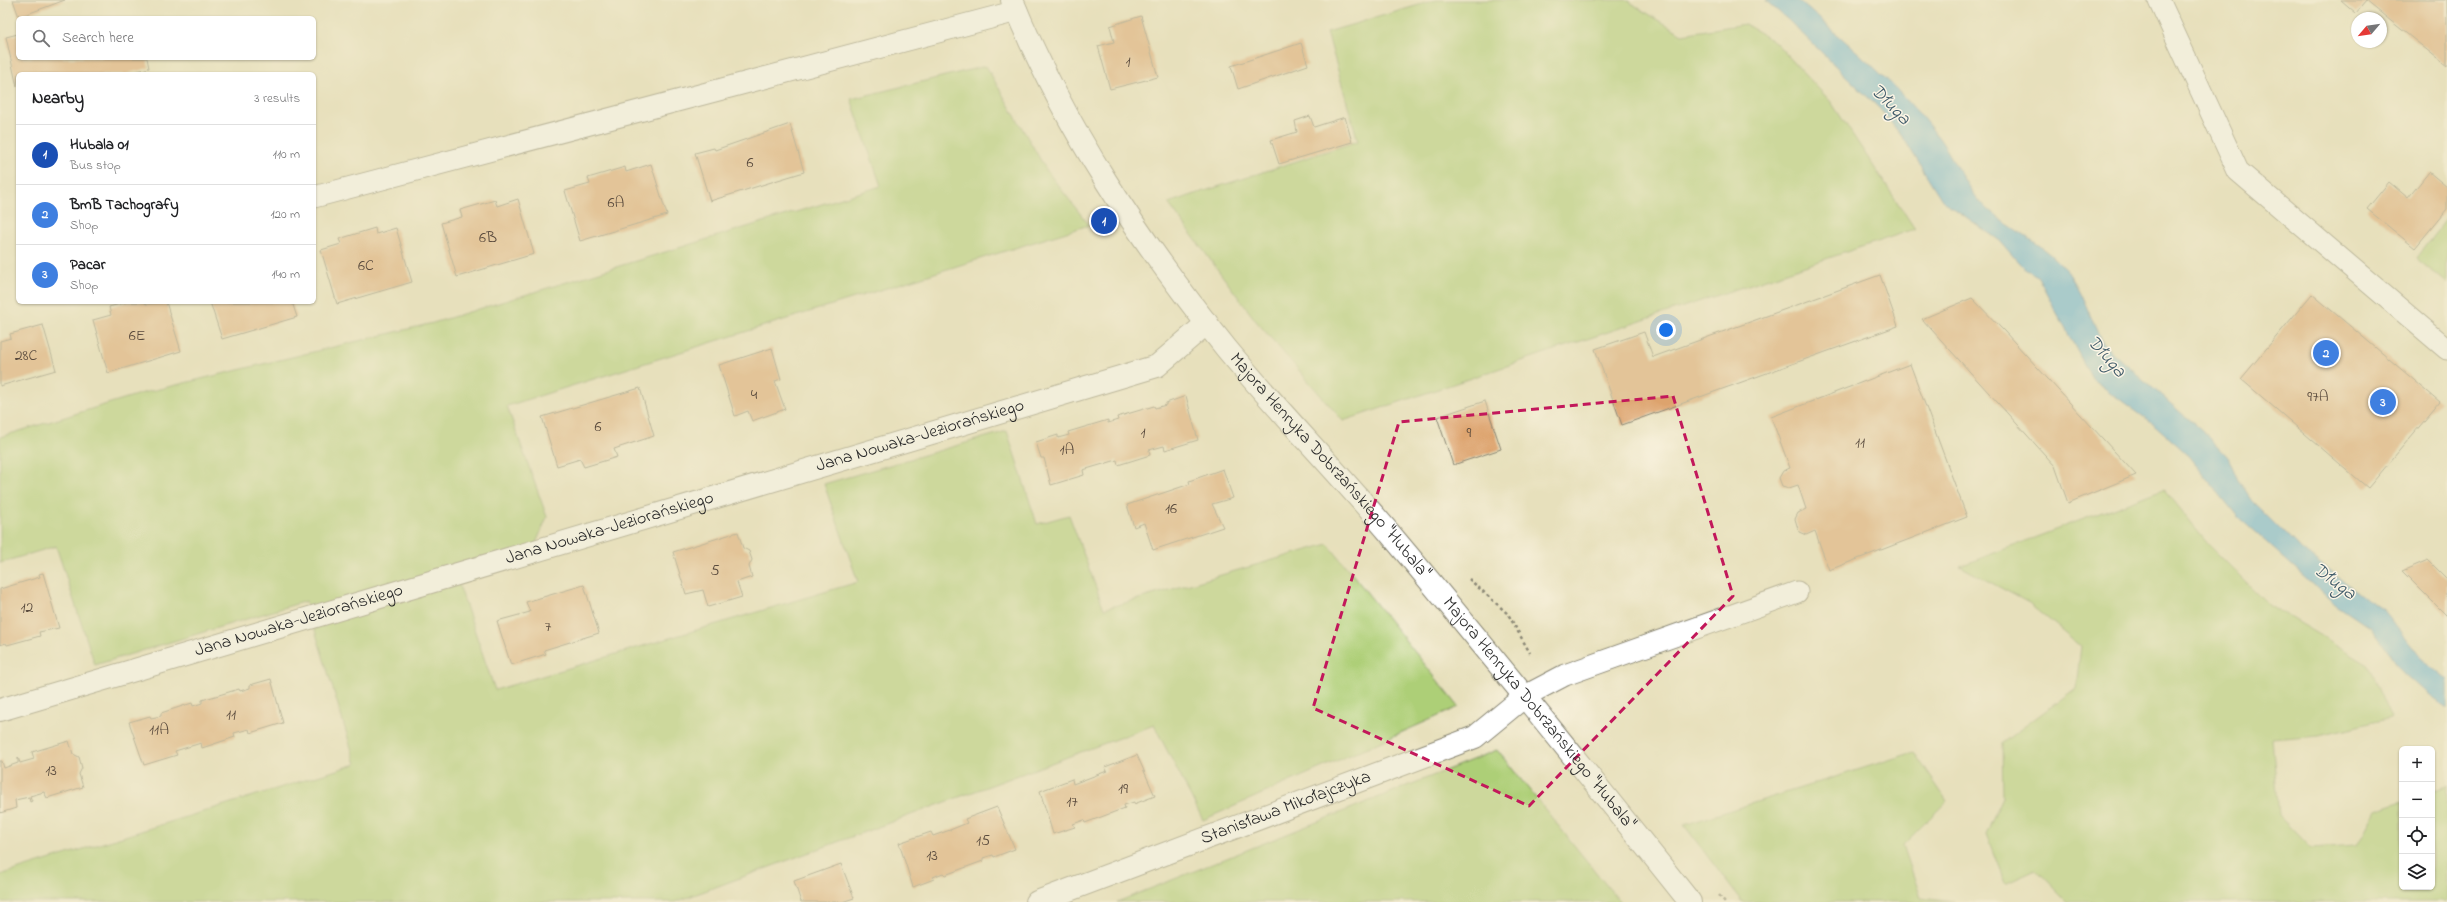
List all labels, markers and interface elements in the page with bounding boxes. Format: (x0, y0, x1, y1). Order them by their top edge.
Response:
north arrow (2351, 12, 2387, 48)
search box (16, 16, 316, 60)
icon: search (30, 27, 52, 49)
text: Search here (62, 27, 134, 49)
house number: 1 (1125, 50, 1131, 74)
water label: Długa (1863, 78, 1917, 133)
text: Nearby (32, 86, 84, 111)
text: 3 results (254, 89, 300, 108)
text: Hubala 01 (70, 134, 129, 156)
text: 1 (43, 145, 47, 164)
text: 110 m (273, 145, 300, 164)
house number: 6 (746, 151, 754, 175)
text: Bus stop (70, 156, 121, 175)
house number: 6A (608, 191, 625, 215)
text: BmB Tachografy (70, 194, 179, 216)
text: 2 (42, 205, 48, 224)
text: 120 m (270, 205, 300, 224)
pin: 1 (1091, 206, 1117, 236)
text: Shop (70, 216, 98, 235)
house number: 6B (479, 226, 497, 250)
text: Pacar (70, 254, 105, 276)
house number: 6C (358, 254, 374, 278)
text: 3 (42, 265, 48, 284)
text: 140 m (272, 265, 300, 284)
text: Shop (70, 276, 98, 295)
your location (1656, 320, 1676, 340)
house number: 6E (129, 324, 145, 348)
water label: Długa (2079, 330, 2132, 385)
pin: 2 (2313, 338, 2339, 368)
house number: 28C (15, 344, 38, 368)
street label: Majora Henryka Dobrzańskiego "Hubala" (1223, 347, 1436, 585)
house number: 4 (751, 383, 758, 407)
house number: 97A (2307, 385, 2329, 409)
pin: 3 (2370, 387, 2396, 417)
street label: Jana Nowaka-Jeziorańskiego (813, 393, 1028, 480)
house number: 6 (594, 415, 602, 439)
house number: 1 (1140, 421, 1146, 445)
house number: 9 (1467, 421, 1472, 445)
house number: 11 (1855, 431, 1865, 455)
house number: 1A (1060, 438, 1075, 462)
street label: Jana Nowaka-Jeziorańskiego (502, 485, 717, 572)
house number: 16 (1165, 497, 1177, 521)
water label: Długa (2306, 557, 2362, 608)
house number: 5 (710, 559, 720, 583)
street label: Jana Nowaka-Jeziorańskiego (192, 578, 406, 664)
street label: Majora Henryka Dobrzańskiego "Hubala" (1435, 592, 1641, 836)
house number: 12 (20, 596, 34, 620)
house number: 7 (545, 615, 552, 639)
house number: 11 (226, 703, 236, 727)
house number: 11A (149, 718, 169, 742)
map controls (2399, 746, 2435, 890)
button: + (2399, 746, 2435, 782)
house number: 13 (45, 759, 57, 783)
street label: Stanisława Mikołajczyka (1197, 764, 1375, 852)
house number: 19 (1118, 777, 1128, 801)
button: − (2399, 782, 2435, 818)
house number: 17 (1066, 790, 1078, 814)
button: locate (2399, 818, 2435, 854)
house number: 15 (976, 829, 990, 853)
house number: 13 (926, 844, 938, 868)
button: layers (2399, 854, 2435, 890)

